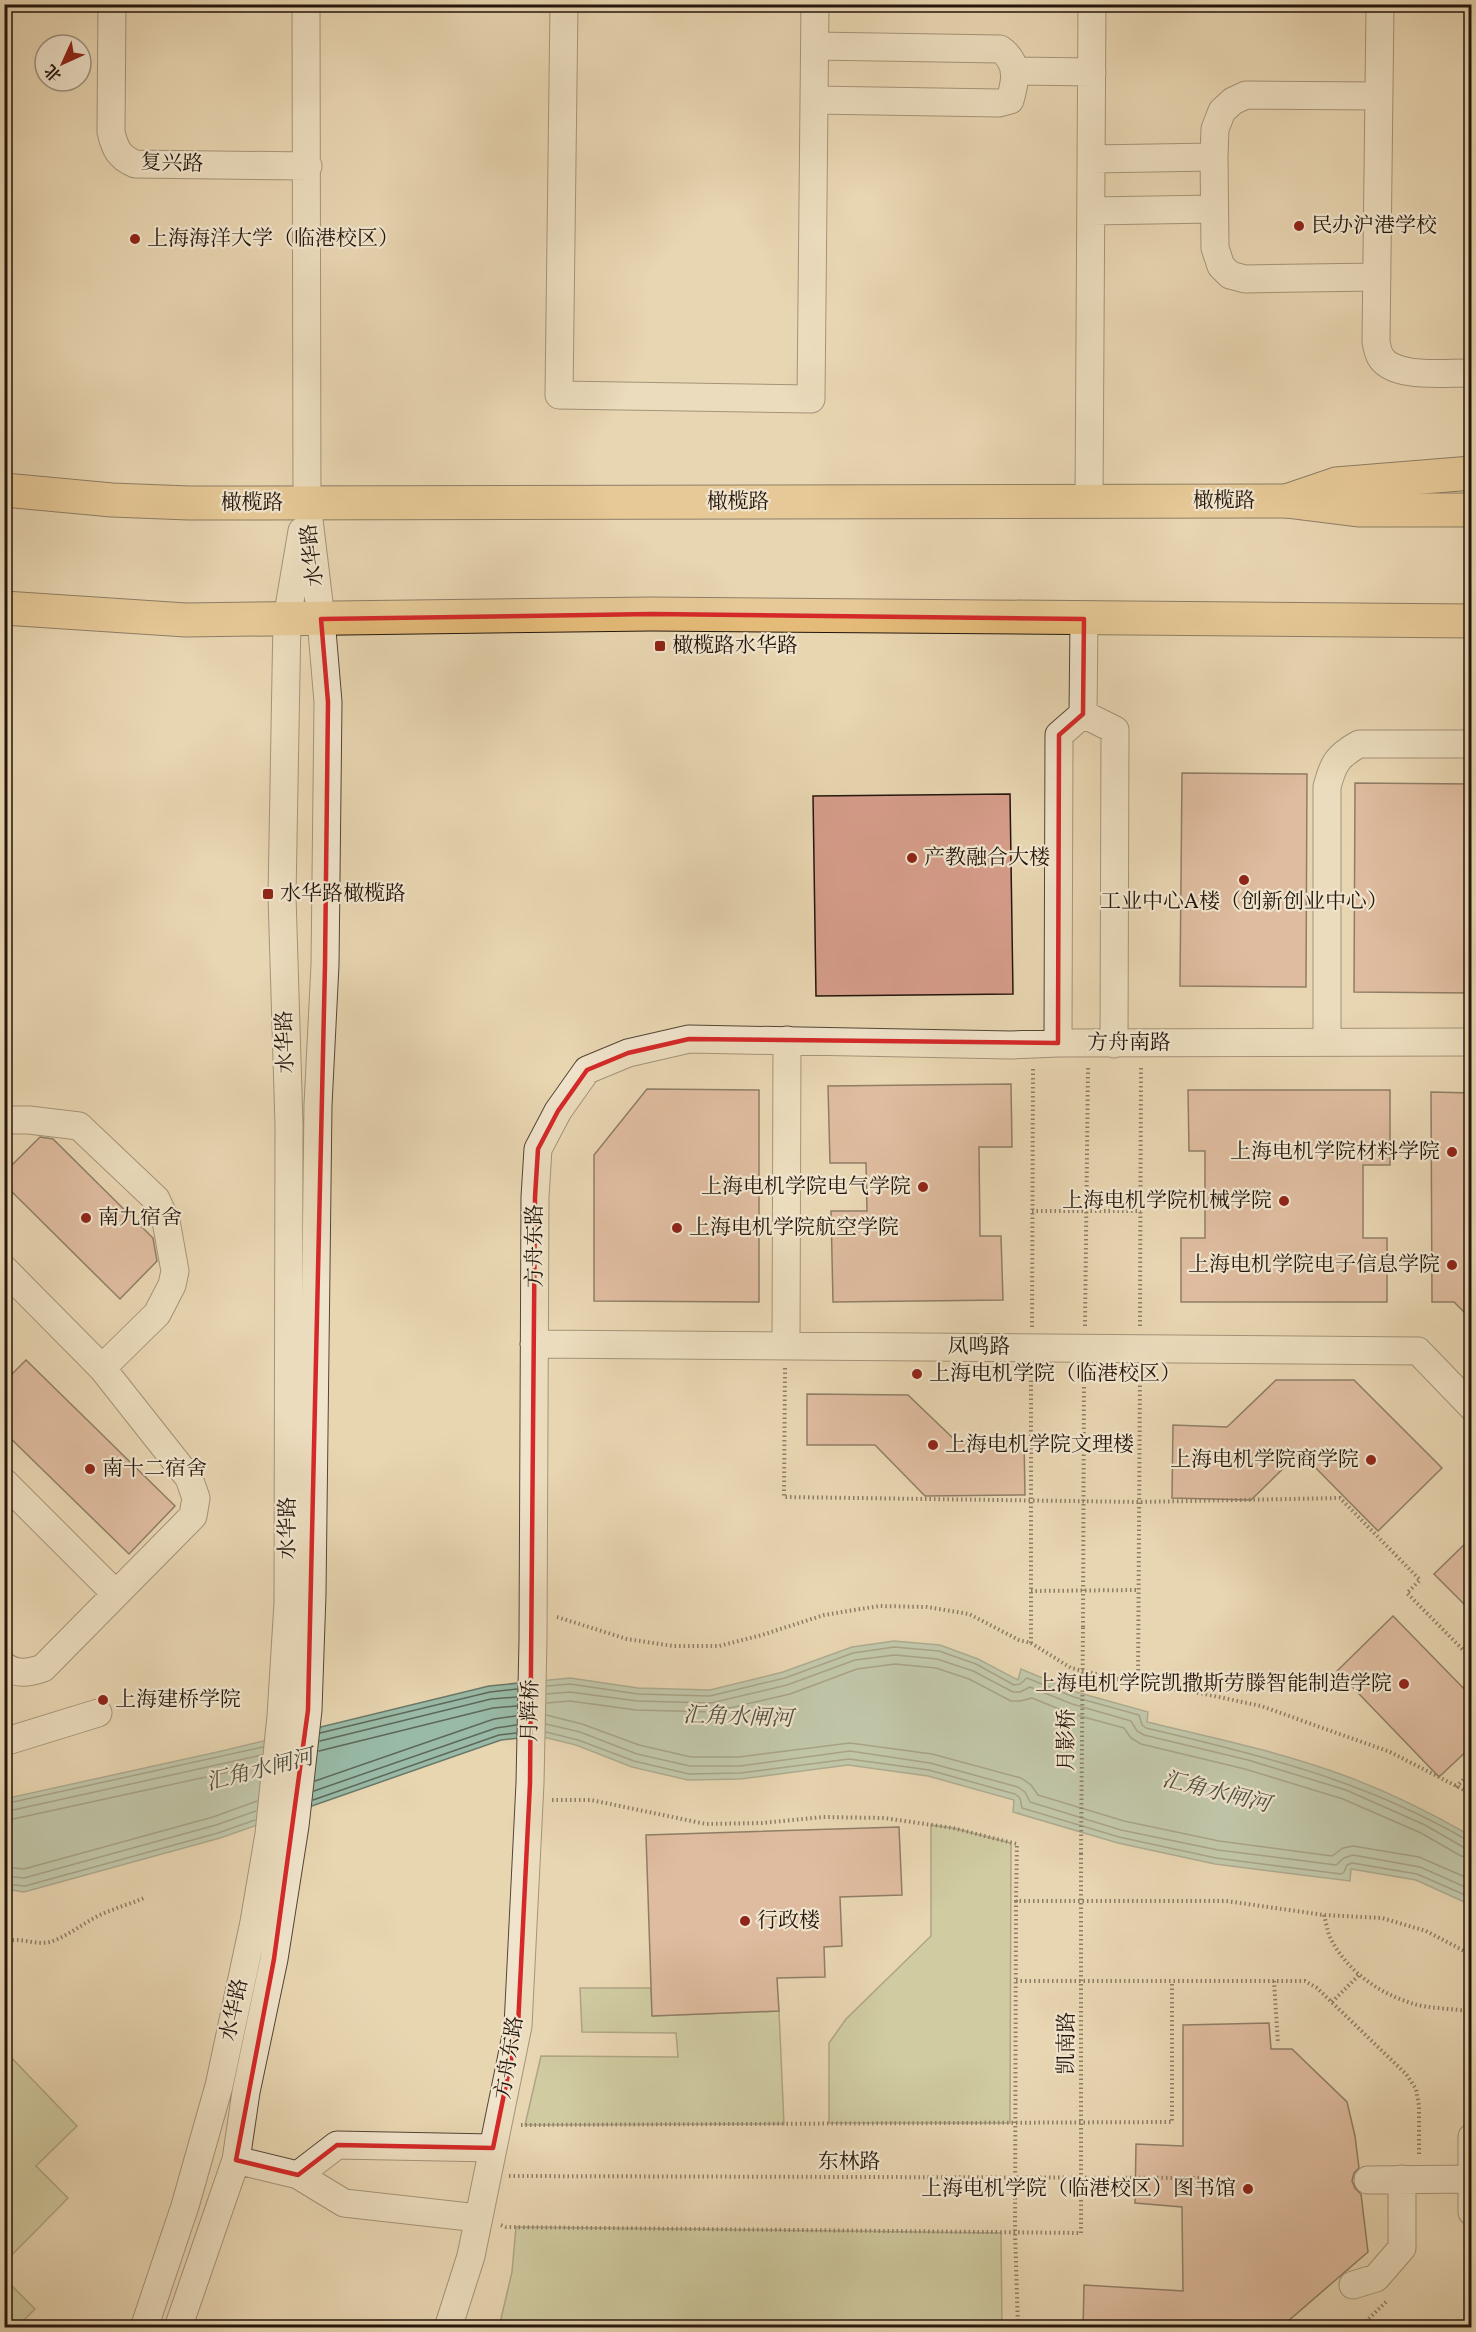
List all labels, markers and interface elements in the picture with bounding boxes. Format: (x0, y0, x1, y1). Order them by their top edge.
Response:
north arrow (33, 33, 93, 93)
text: 北 (40, 59, 67, 86)
street label: 复兴路 (140, 148, 204, 180)
place label: 民办沪港学校 (1311, 212, 1437, 241)
marker: 民办沪港学校 (1292, 219, 1306, 233)
place label: 上海海洋大学（临港校区） (147, 225, 399, 254)
marker: 上海海洋大学（临港校区） (128, 232, 142, 246)
street label: 橄榄路 (1193, 487, 1256, 516)
street label: 橄榄路 (707, 488, 770, 517)
street label: 橄榄路 (221, 489, 284, 518)
street label: 水华路 (295, 522, 331, 588)
place label: 橄榄路水华路 (672, 632, 798, 661)
marker: 橄榄路水华路 (653, 639, 667, 653)
place label: 产教融合大楼 (924, 844, 1050, 873)
marker: 产教融合大楼 (905, 851, 919, 865)
marker: 工业中心A楼（创新创业中心） (1237, 873, 1251, 887)
place label: 水华路橄榄路 (280, 880, 406, 909)
marker: 水华路橄榄路 (261, 887, 275, 901)
place label: 工业中心A楼（创新创业中心） (1100, 888, 1388, 917)
street label: 水华路 (270, 1010, 302, 1074)
street label: 方舟南路 (1087, 1029, 1171, 1058)
place label: 上海电机学院材料学院 (1230, 1138, 1440, 1167)
marker: 上海电机学院材料学院 (1445, 1145, 1459, 1159)
place label: 上海电机学院电气学院 (701, 1173, 911, 1202)
marker: 上海电机学院电气学院 (916, 1180, 930, 1194)
place label: 上海电机学院机械学院 (1062, 1187, 1272, 1216)
marker: 上海电机学院机械学院 (1277, 1194, 1291, 1208)
place label: 南九宿舍 (98, 1204, 182, 1233)
street label: 方舟东路 (521, 1204, 550, 1288)
marker: 南九宿舍 (79, 1211, 93, 1225)
place label: 上海电机学院航空学院 (689, 1214, 899, 1243)
marker: 上海电机学院航空学院 (670, 1221, 684, 1235)
place label: 上海电机学院电子信息学院 (1188, 1251, 1440, 1280)
marker: 上海电机学院电子信息学院 (1445, 1258, 1459, 1272)
street label: 凤鸣路 (948, 1333, 1011, 1362)
place label: 上海电机学院（临港校区） (929, 1360, 1181, 1389)
marker: 上海电机学院（临港校区） (910, 1367, 924, 1381)
place label: 上海电机学院文理楼 (945, 1431, 1134, 1460)
marker: 上海电机学院文理楼 (926, 1438, 940, 1452)
place label: 上海电机学院商学院 (1170, 1446, 1359, 1475)
marker: 上海电机学院商学院 (1364, 1453, 1378, 1467)
place label: 南十二宿舍 (102, 1455, 207, 1484)
marker: 南十二宿舍 (83, 1462, 97, 1476)
street label: 水华路 (274, 1497, 303, 1560)
place label: 上海电机学院凯撒斯劳滕智能制造学院 (1035, 1670, 1392, 1699)
marker: 上海电机学院凯撒斯劳滕智能制造学院 (1397, 1677, 1411, 1691)
street label: 月辉桥 (516, 1679, 546, 1743)
place label: 上海建桥学院 (115, 1686, 241, 1715)
marker: 上海建桥学院 (96, 1693, 110, 1707)
water label: 汇角水闸河 (682, 1701, 797, 1736)
street label: 月影桥 (1053, 1709, 1082, 1772)
water label: 汇角水闸河 (203, 1742, 321, 1799)
water label: 汇角水闸河 (1159, 1765, 1277, 1822)
place label: 行政楼 (757, 1907, 820, 1936)
marker: 行政楼 (738, 1914, 752, 1928)
street label: 水华路 (214, 1976, 256, 2044)
street label: 凯南路 (1053, 2012, 1082, 2075)
street label: 方舟东路 (489, 2014, 531, 2102)
street label: 东林路 (818, 2148, 881, 2177)
place label: 上海电机学院（临港校区）图书馆 (921, 2175, 1236, 2204)
marker: 上海电机学院（临港校区）图书馆 (1241, 2182, 1255, 2196)

